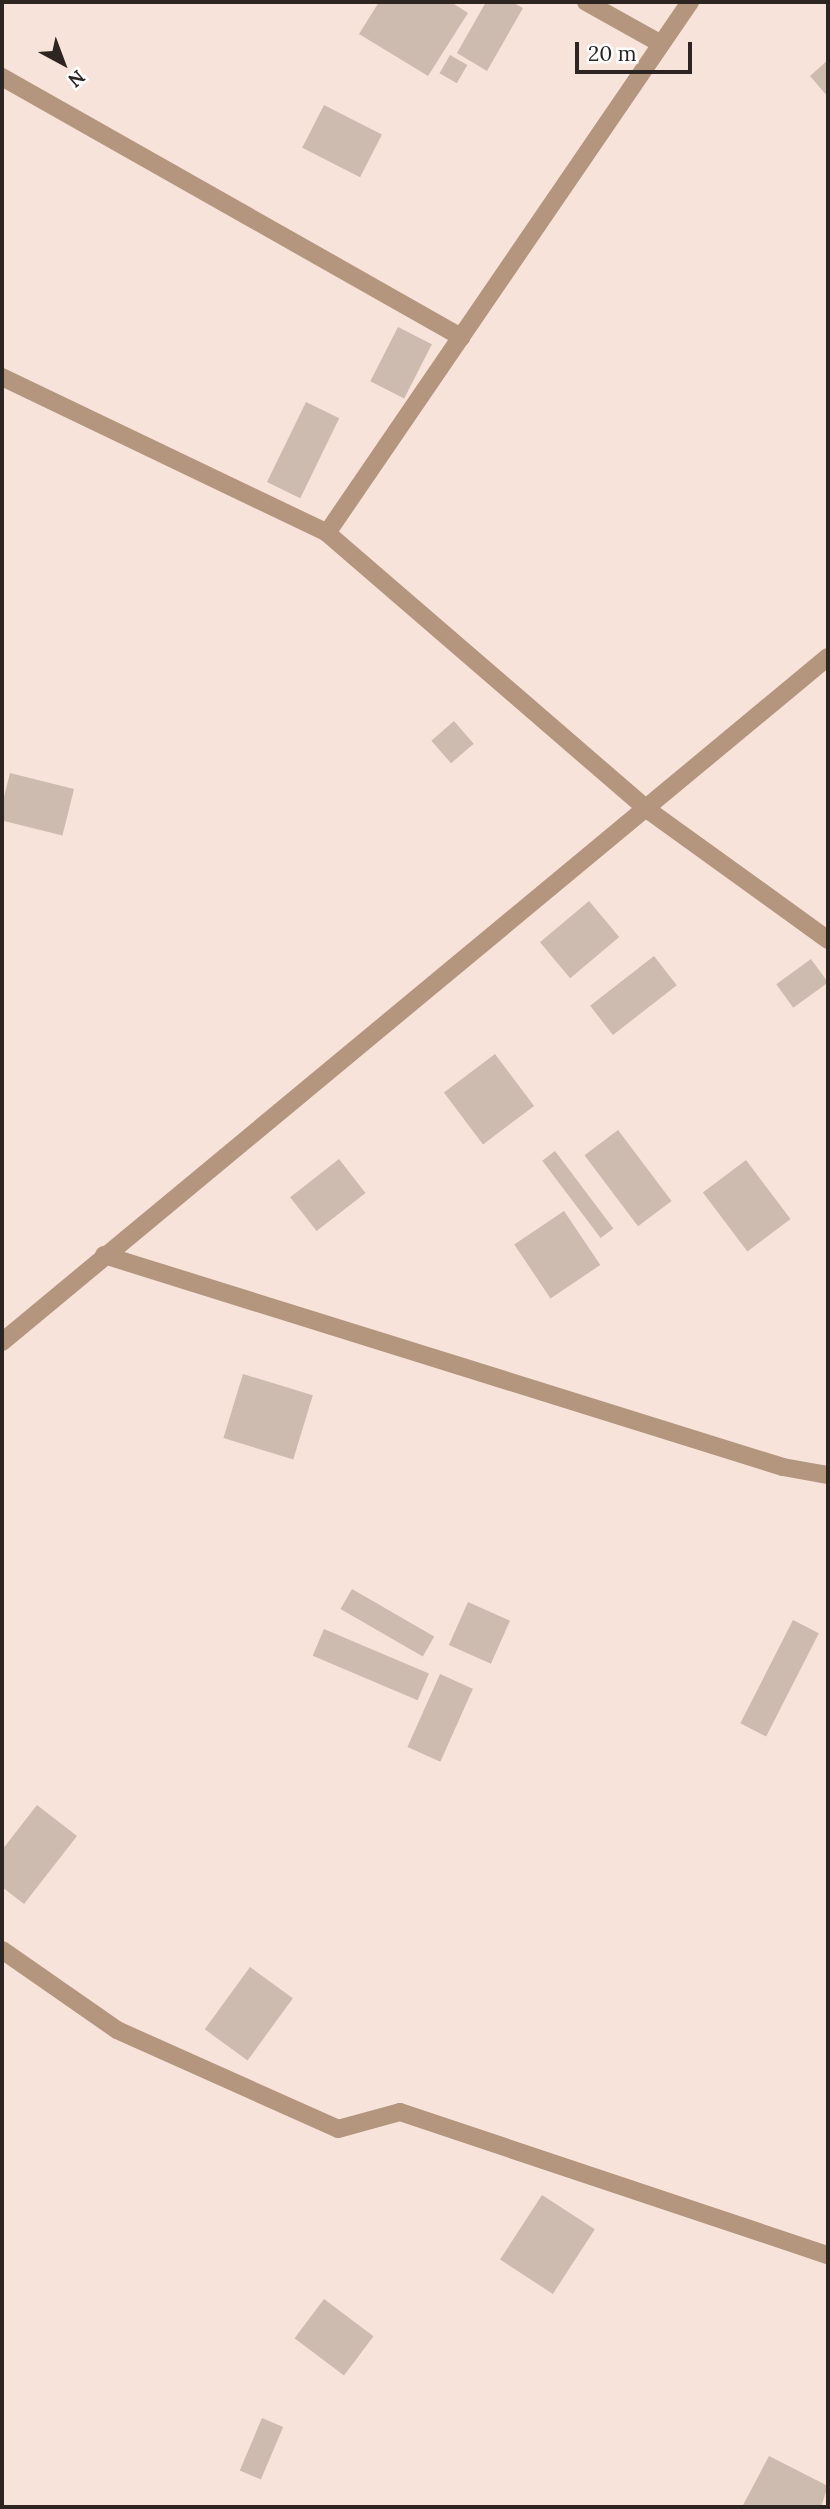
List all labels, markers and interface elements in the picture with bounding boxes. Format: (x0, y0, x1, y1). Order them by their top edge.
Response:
north arrow (28, 28, 98, 98)
scale bar (578, 28, 695, 72)
text: 20 m (588, 40, 637, 67)
text: N (63, 65, 90, 93)

